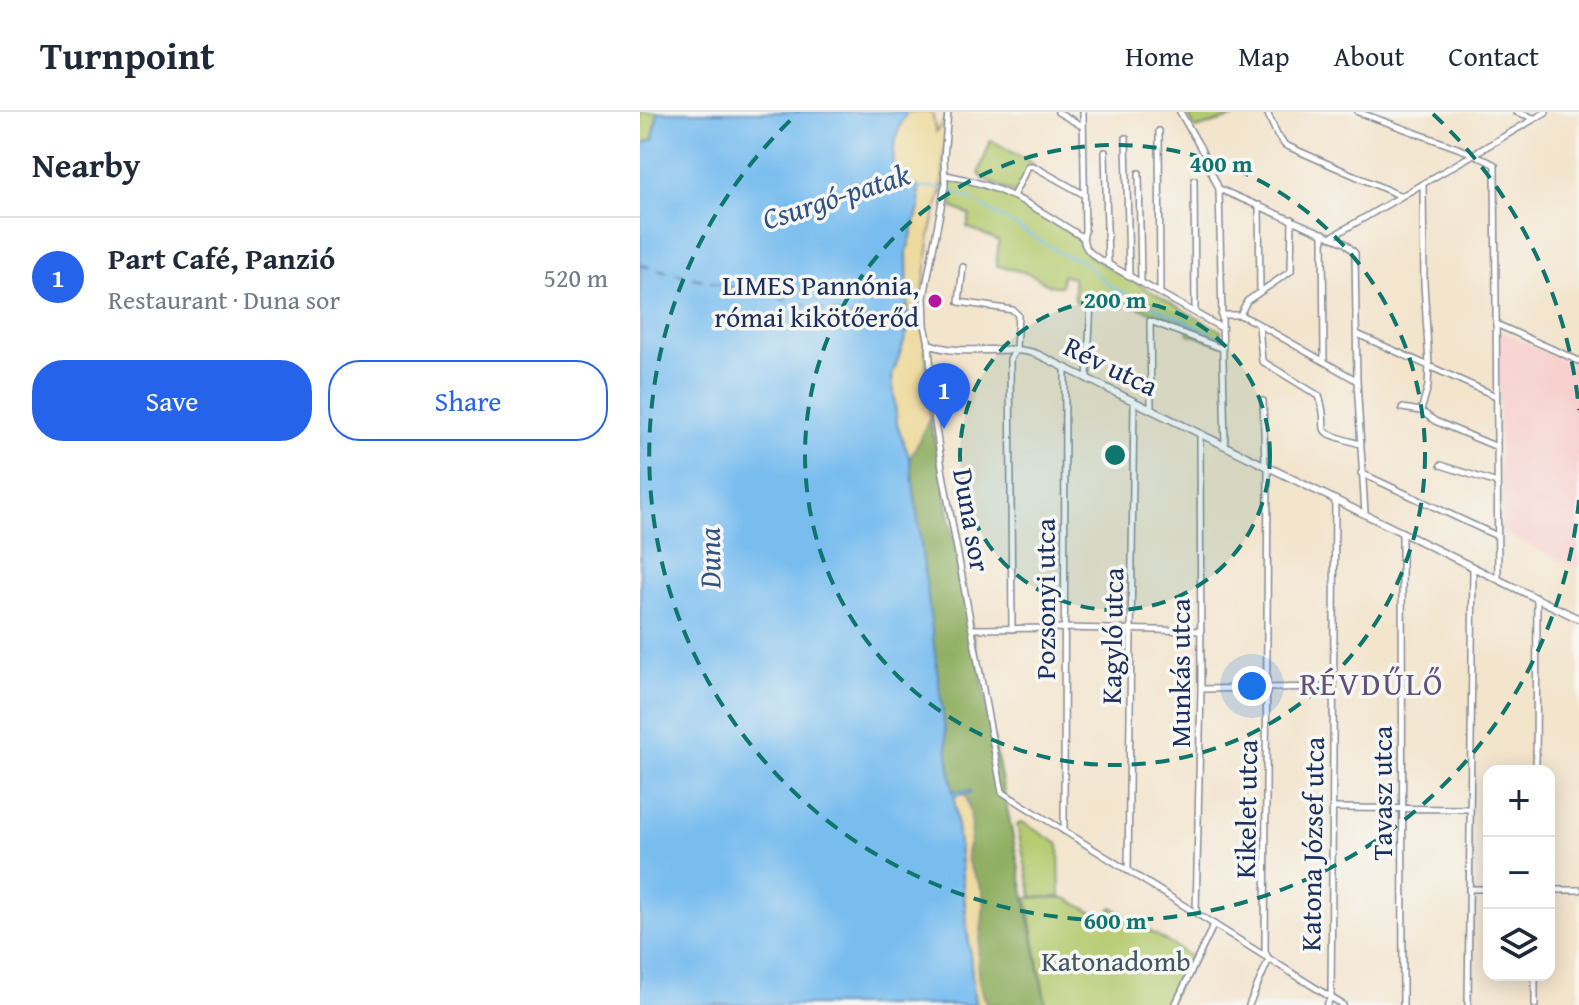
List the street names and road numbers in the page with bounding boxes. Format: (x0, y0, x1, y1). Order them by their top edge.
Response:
street label: Rév utca (1057, 325, 1166, 406)
street label: Duna sor (943, 465, 1002, 575)
street label: Pozsonyi utca (1024, 518, 1065, 680)
street label: Kagyló utca (1090, 567, 1133, 705)
street label: Munkás utca (1159, 598, 1200, 748)
street label: Tavasz utca (1361, 725, 1402, 860)
street label: Katona József utca (1289, 736, 1334, 952)
street label: Kikelet utca (1224, 738, 1267, 879)

